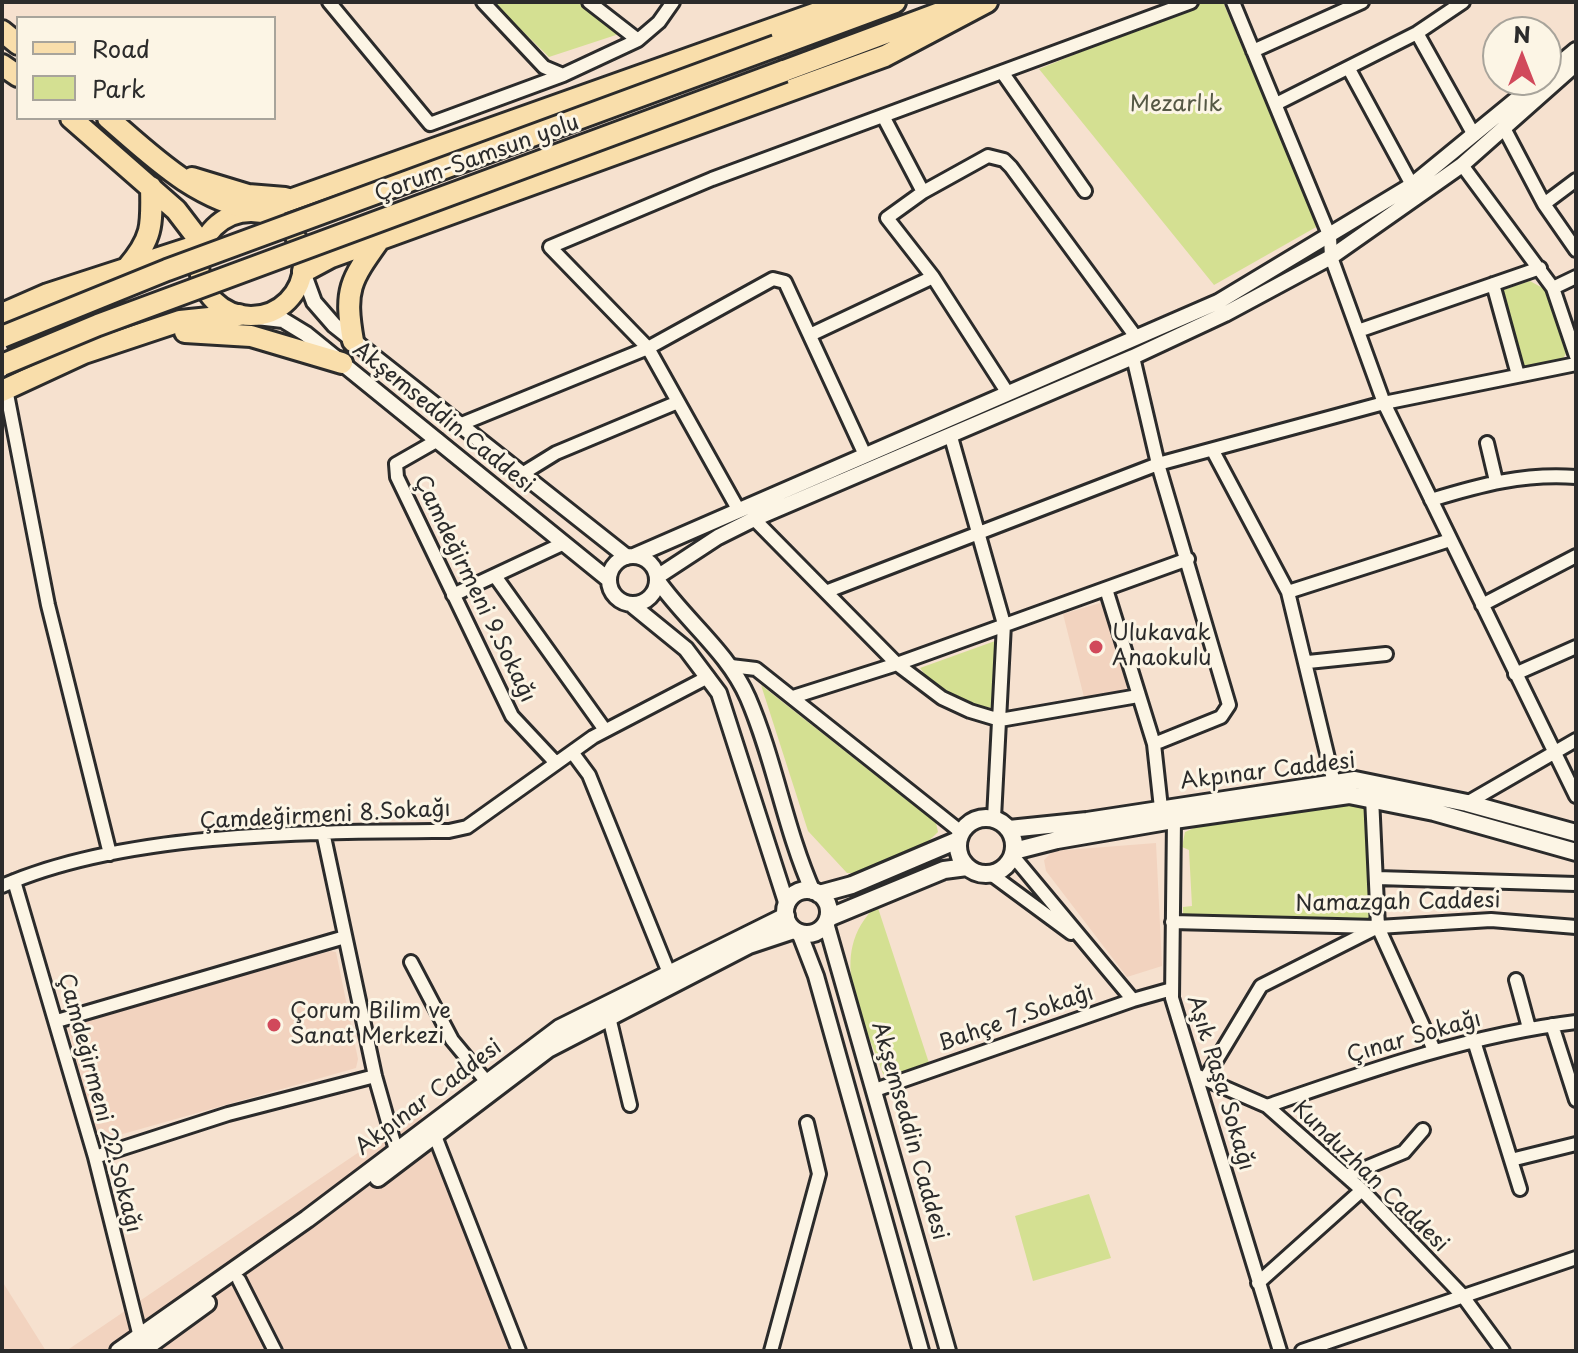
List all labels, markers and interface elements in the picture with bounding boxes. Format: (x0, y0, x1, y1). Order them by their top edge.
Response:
legend (16, 16, 276, 120)
north arrow (1482, 16, 1562, 96)
text: N (1513, 17, 1531, 50)
text: Road (92, 30, 150, 66)
text: Park (92, 70, 146, 106)
park label: Mezarlık (1130, 92, 1222, 118)
street label: Çorum-Samsun yolu (371, 110, 583, 208)
street label: Akşemseddin Caddesi (347, 337, 539, 499)
street label: Çamdeğirmeni 9.Sokağı (407, 471, 541, 707)
place label: Ulukavak Anaokulu (1112, 621, 1211, 672)
marker: Ulukavak Anaokulu (1087, 638, 1105, 656)
street label: Akpınar Caddesi (1179, 748, 1357, 796)
street label: Çamdeğirmeni 8.Sokağı (199, 796, 451, 836)
street label: Namazgah Caddesi (1295, 888, 1501, 918)
street label: Çamdeğirmeni 22.Sokağı (52, 970, 146, 1236)
street label: Bahçe 7.Sokağı (935, 980, 1097, 1058)
street label: Aşık Paşa Sokağı (1181, 992, 1259, 1174)
place label: Çorum Bilim ve Sanat Merkezi (290, 999, 451, 1050)
street label: Çınar Sokağı (1344, 1006, 1484, 1070)
marker: Çorum Bilim ve Sanat Merkezi (265, 1016, 283, 1034)
street label: Akşemseddin Caddesi (865, 1019, 953, 1243)
street label: Akpınar Caddesi (351, 1034, 507, 1162)
street label: Kunduzhan Caddesi (1287, 1096, 1453, 1258)

